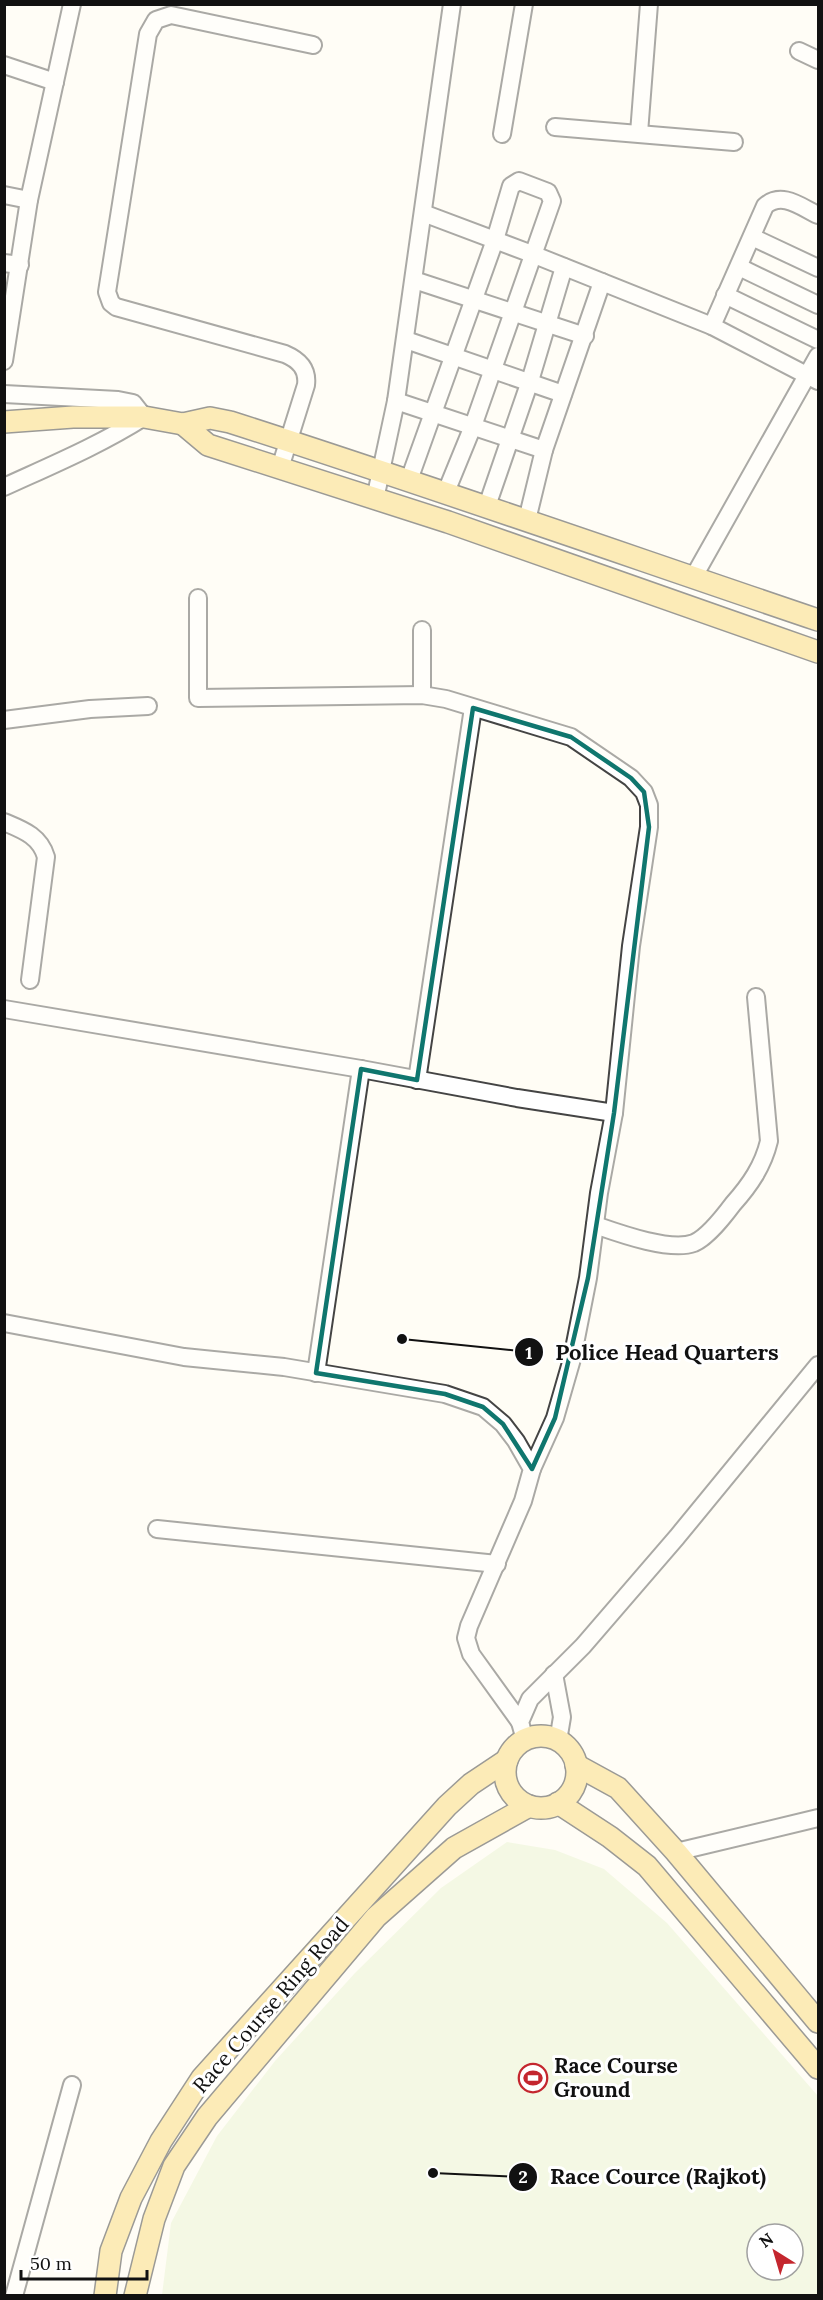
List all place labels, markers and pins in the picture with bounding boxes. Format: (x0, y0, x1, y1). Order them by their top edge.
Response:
callout: Police Head Quarters (514, 1332, 791, 1372)
place label: Race Course Ground (554, 2052, 678, 2103)
sports icon: Race Course Ground (517, 2062, 549, 2094)
callout: Race Cource (Rajkot) (508, 2157, 778, 2197)

